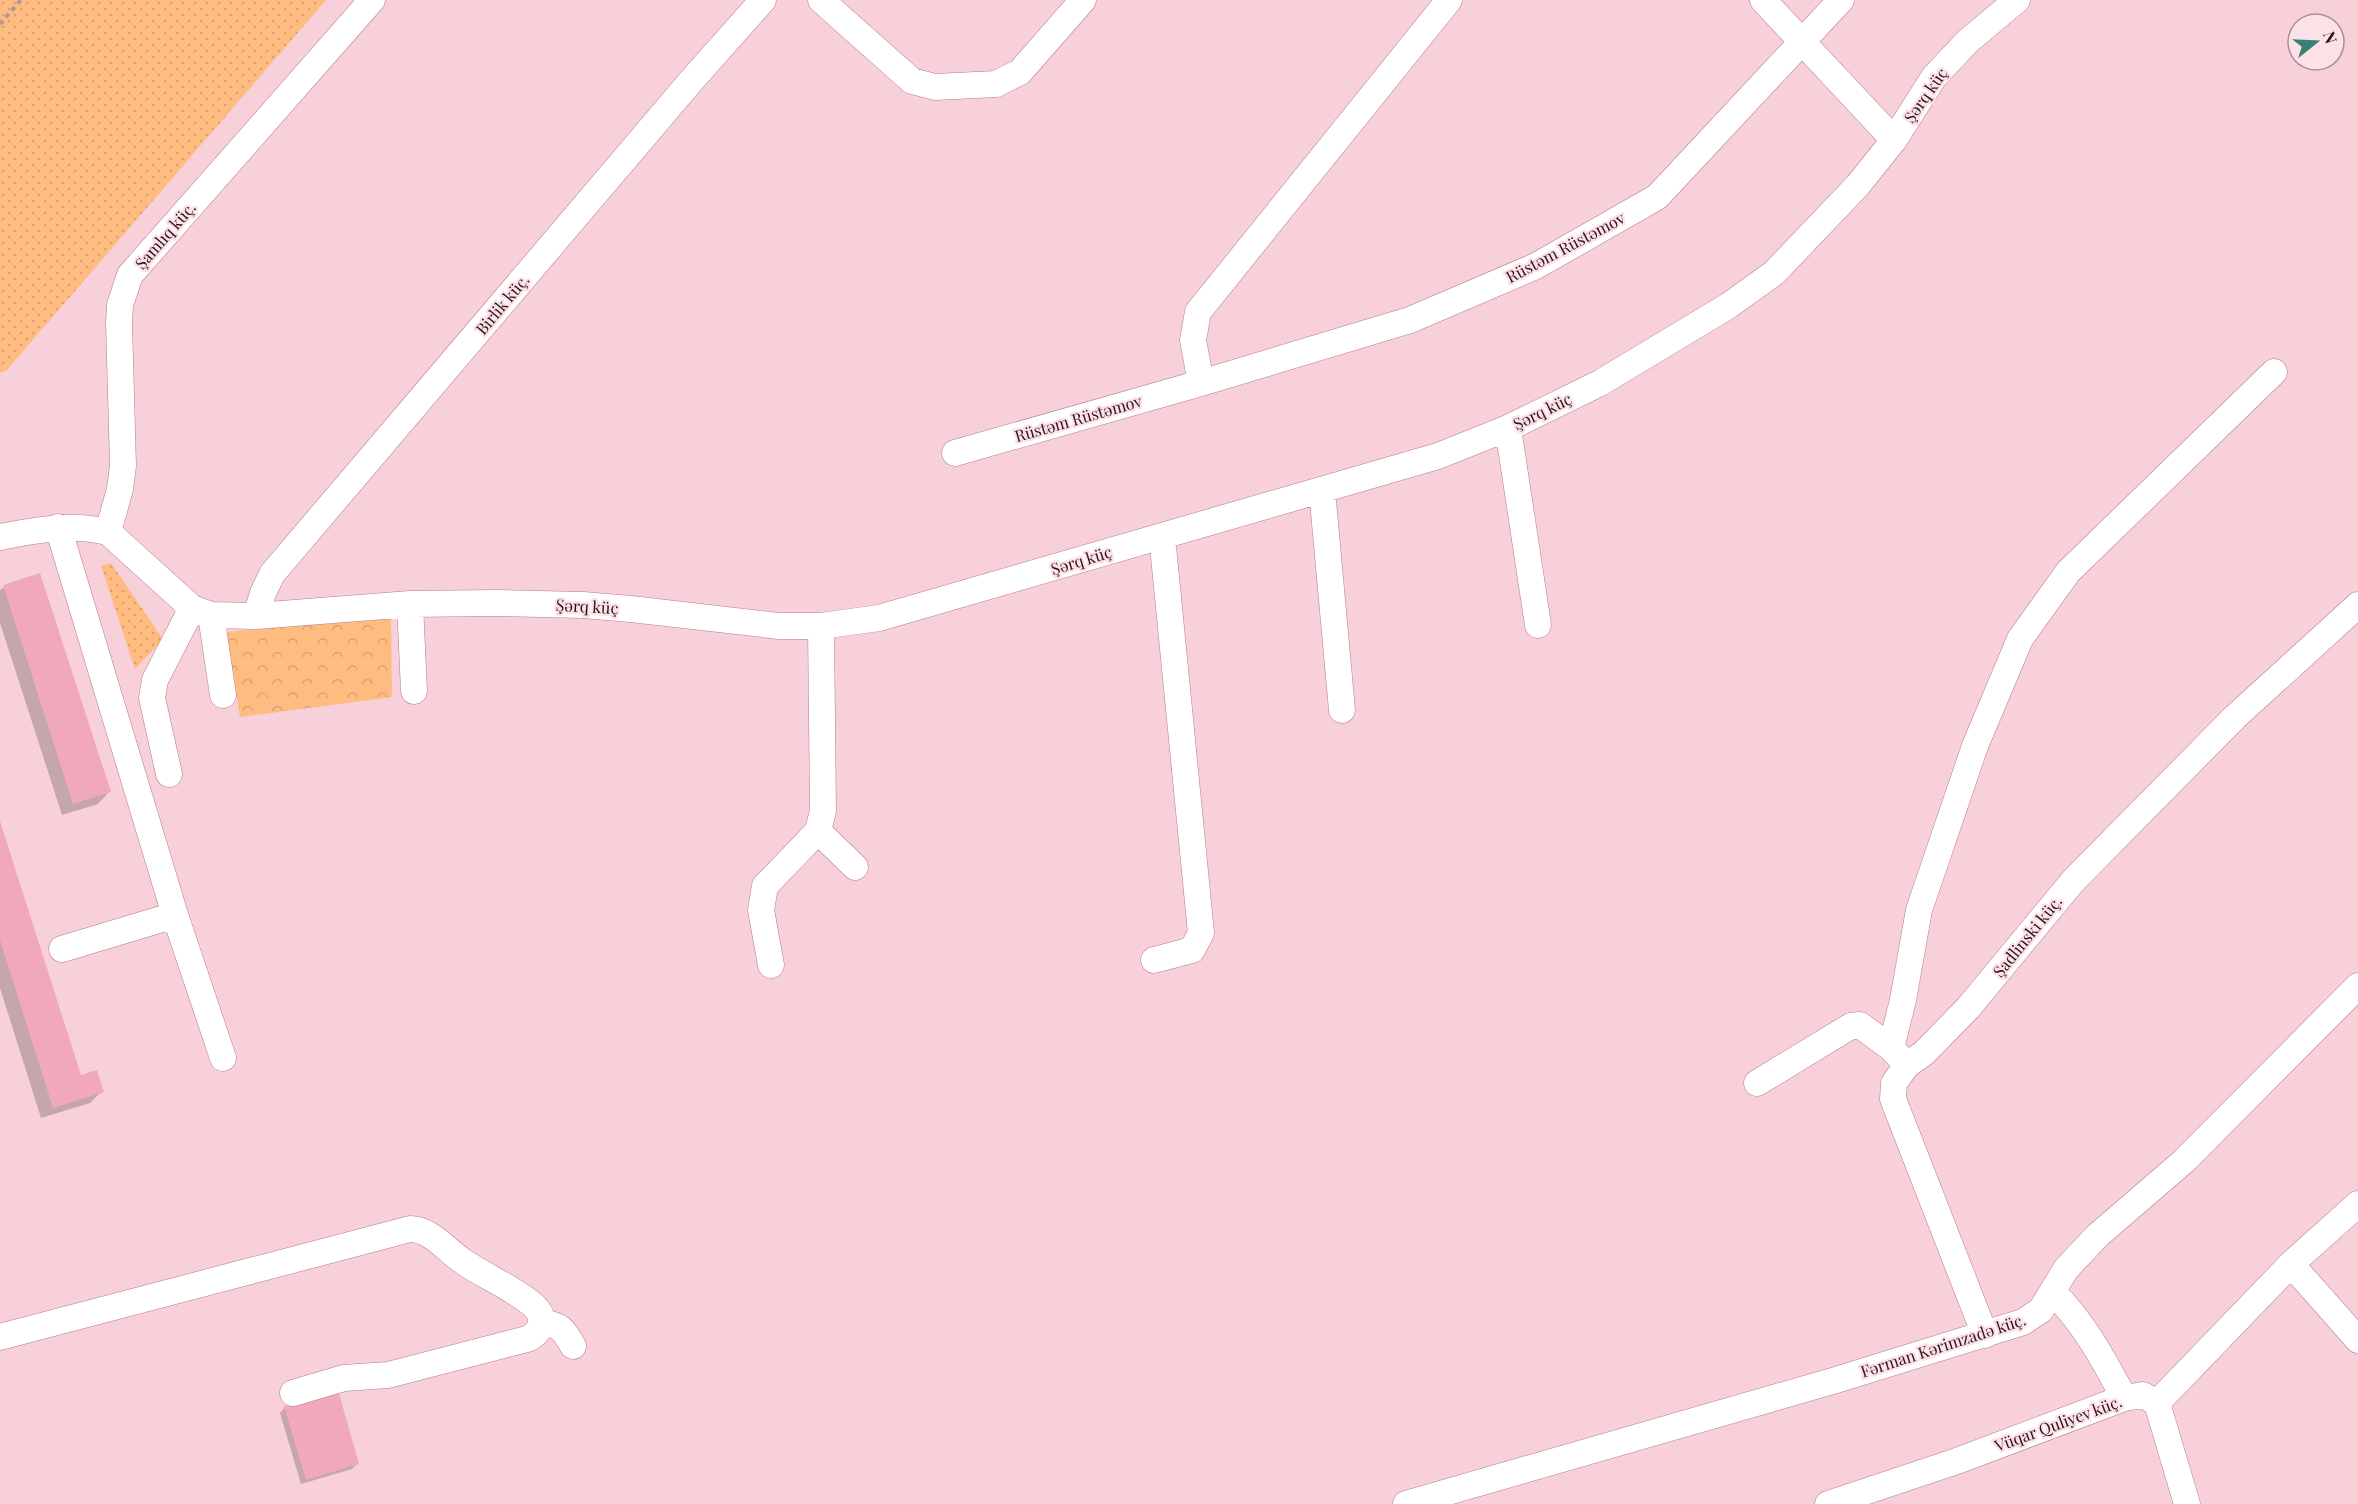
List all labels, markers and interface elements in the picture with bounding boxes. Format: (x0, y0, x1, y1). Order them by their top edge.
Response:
north arrow (2286, 12, 2346, 72)
text: N (2319, 28, 2343, 46)
street label: Şərq küç (1898, 63, 1952, 127)
street label: Şamlıq küç. (130, 197, 200, 273)
street label: Rüstəm Rüstəmov (1502, 207, 1628, 287)
street label: Birlik küç. (471, 269, 533, 339)
street label: Şərq küç (1509, 388, 1575, 434)
street label: Rüstəm Rüstəmov (1012, 390, 1144, 446)
street label: Şərq küç (1048, 541, 1114, 579)
street label: Şərq küç (555, 594, 619, 618)
street label: Şadlinski küç. (1988, 891, 2066, 981)
street label: Fərman Kərimzadə küç. (1858, 1308, 2028, 1382)
street label: Vüqar Quliyev küç. (1991, 1390, 2125, 1456)

